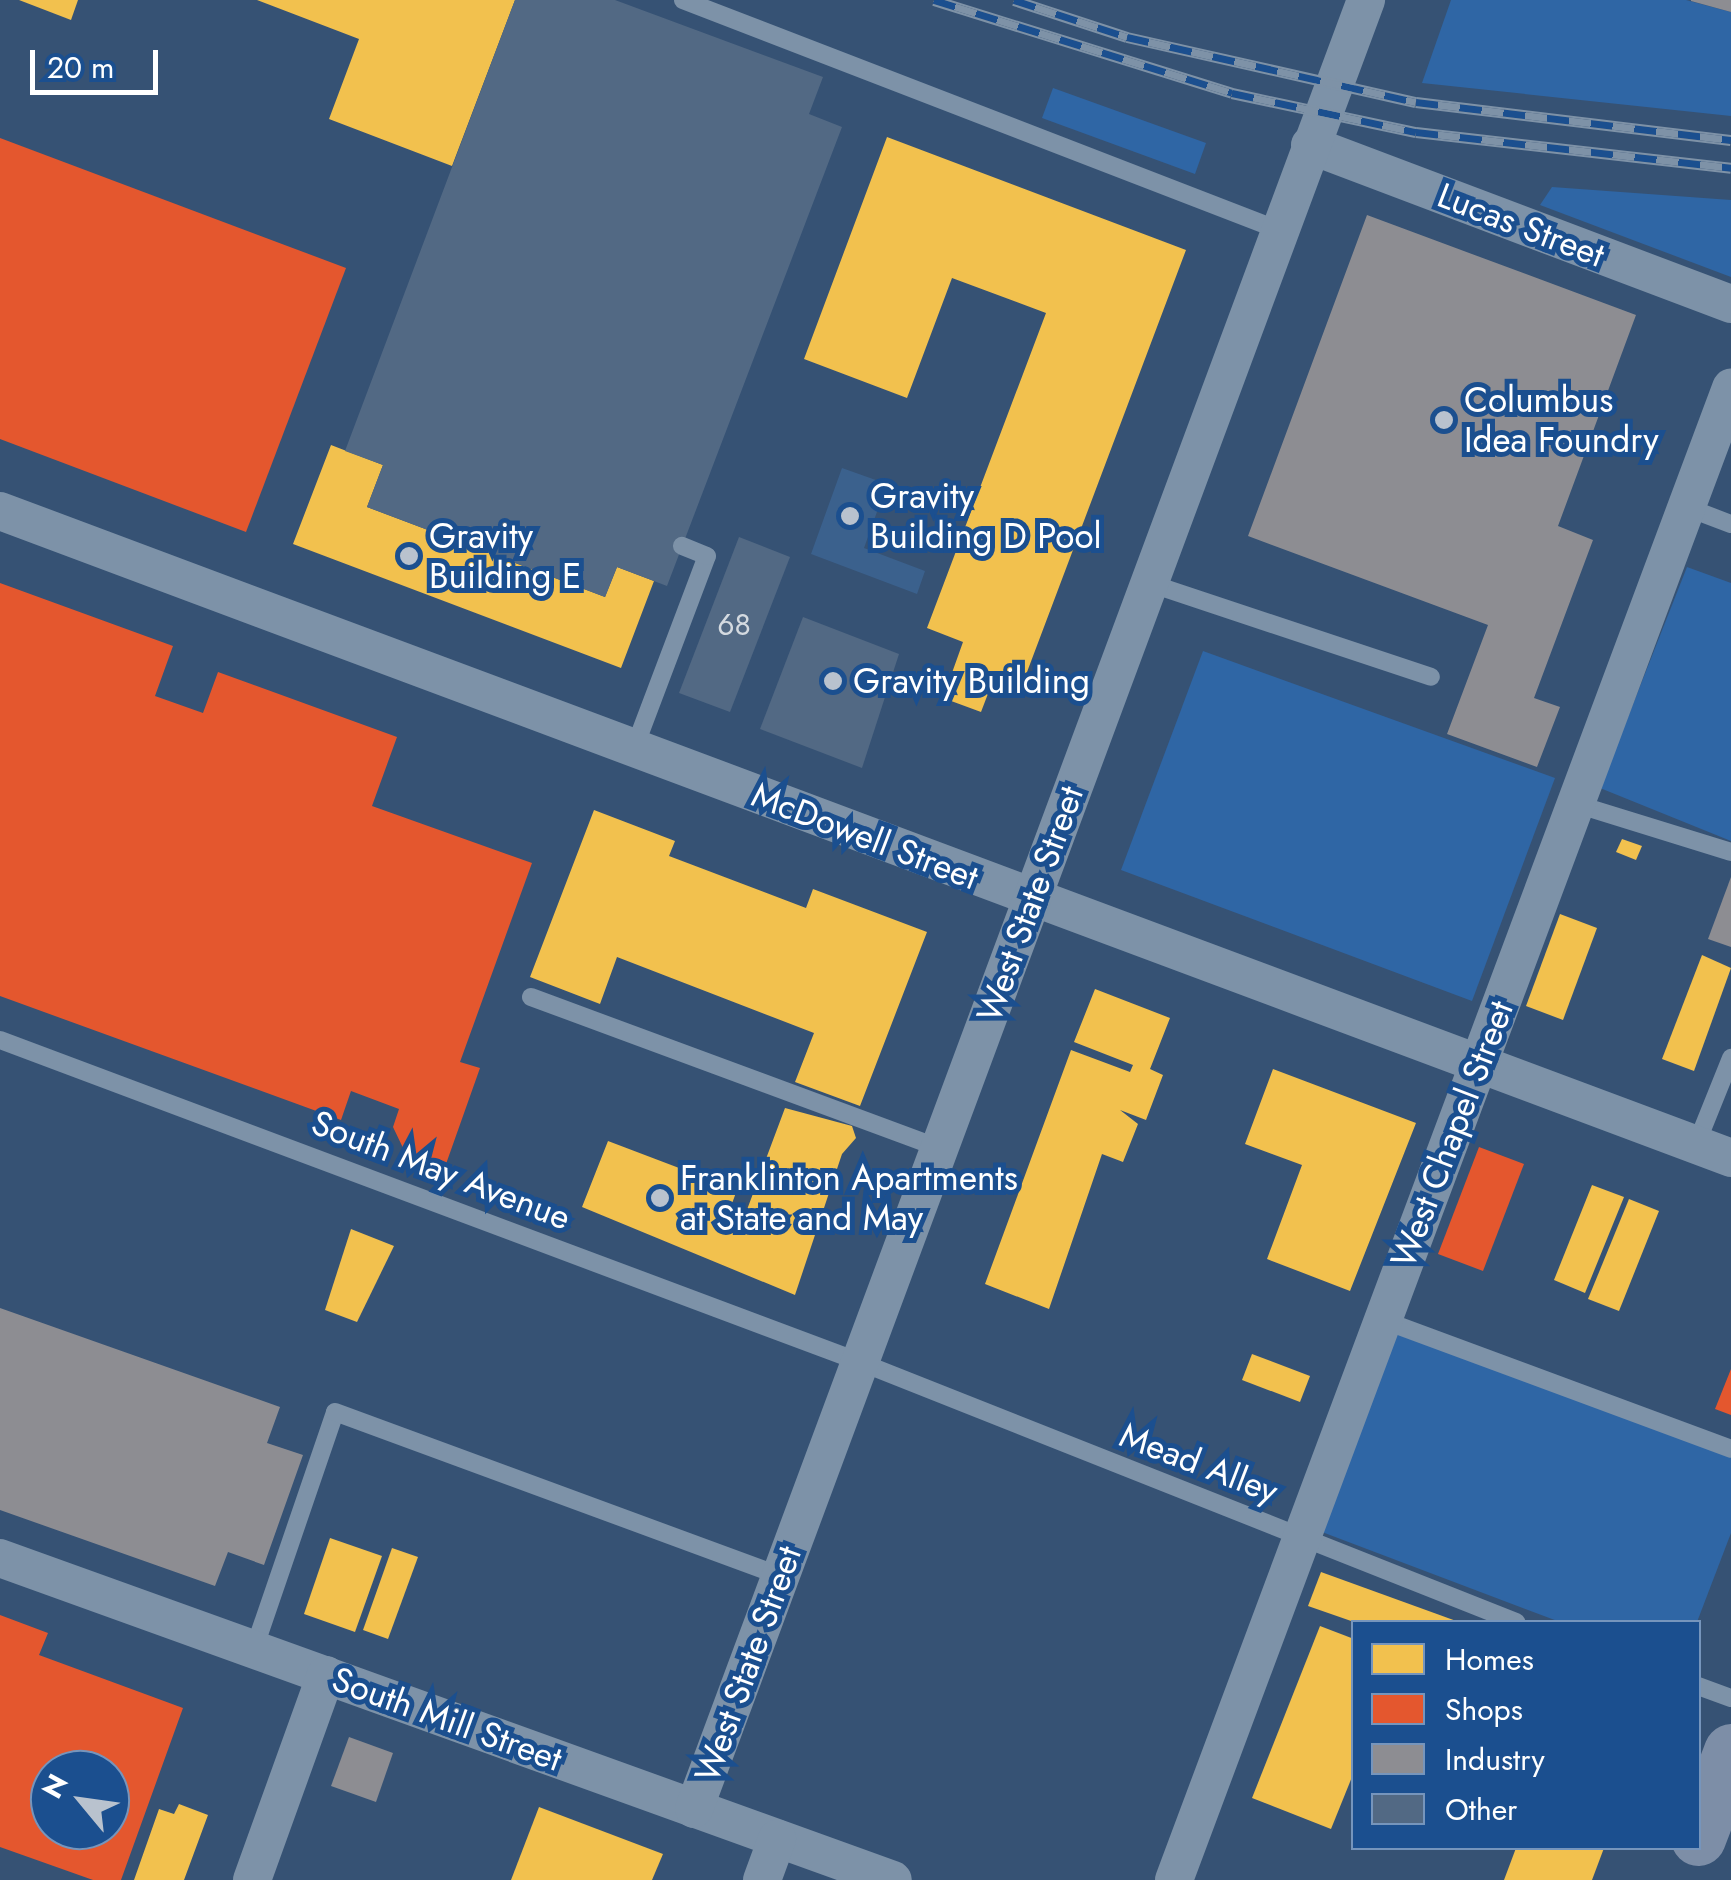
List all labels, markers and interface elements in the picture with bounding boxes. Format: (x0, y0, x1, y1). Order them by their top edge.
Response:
scale bar (35, 30, 162, 92)
text: 20 m (47, 46, 114, 89)
street label: Lucas Street (1432, 174, 1610, 276)
place label: Columbus Idea Foundry (1464, 379, 1659, 461)
marker: Columbus Idea Foundry (1433, 409, 1455, 431)
place label: Gravity Building D Pool (870, 475, 1102, 557)
marker: Gravity Building D Pool (839, 505, 861, 527)
place label: Gravity Building E (429, 515, 581, 597)
marker: Gravity Building E (398, 545, 420, 567)
house number: 68 (717, 607, 751, 643)
place label: Gravity Building (853, 660, 1090, 702)
marker: Gravity Building (822, 670, 844, 692)
street label: McDowell Street (746, 774, 984, 898)
street label: West State Street (968, 780, 1092, 1028)
street label: West Chapel Street (1382, 995, 1522, 1273)
street label: South May Avenue (306, 1101, 576, 1239)
place label: Franklinton Apartments at State and May (680, 1157, 1018, 1239)
marker: Franklinton Apartments at State and May (649, 1187, 671, 1209)
street label: Mead Alley (1114, 1414, 1284, 1512)
street label: West State Street (686, 1540, 810, 1788)
legend (1351, 1620, 1701, 1850)
text: Homes (1445, 1638, 1534, 1681)
street label: South Mill Street (326, 1658, 568, 1780)
text: Shops (1445, 1688, 1523, 1731)
text: Industry (1445, 1738, 1545, 1781)
north arrow (30, 1750, 130, 1850)
text: N (32, 1767, 78, 1806)
text: Other (1445, 1788, 1517, 1831)

